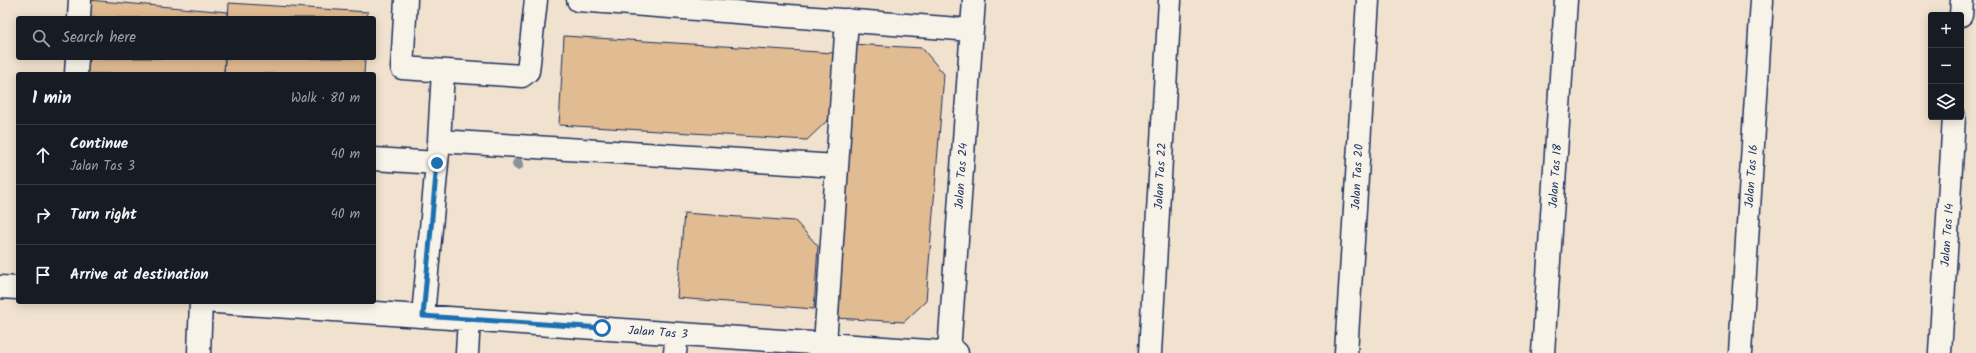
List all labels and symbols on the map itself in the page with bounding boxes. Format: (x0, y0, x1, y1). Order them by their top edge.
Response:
street label: Jalan Tas 24 (950, 142, 973, 210)
street label: Jalan Tas 22 (1149, 142, 1172, 210)
street label: Jalan Tas 18 (1544, 143, 1567, 209)
street label: Jalan Tas 20 (1346, 144, 1369, 210)
street label: Jalan Tas 16 (1740, 144, 1763, 208)
route end (428, 154, 446, 172)
street label: Jalan Tas 14 (1936, 202, 1959, 267)
route start (593, 319, 611, 337)
street label: Jalan Tas 3 (627, 321, 689, 344)

